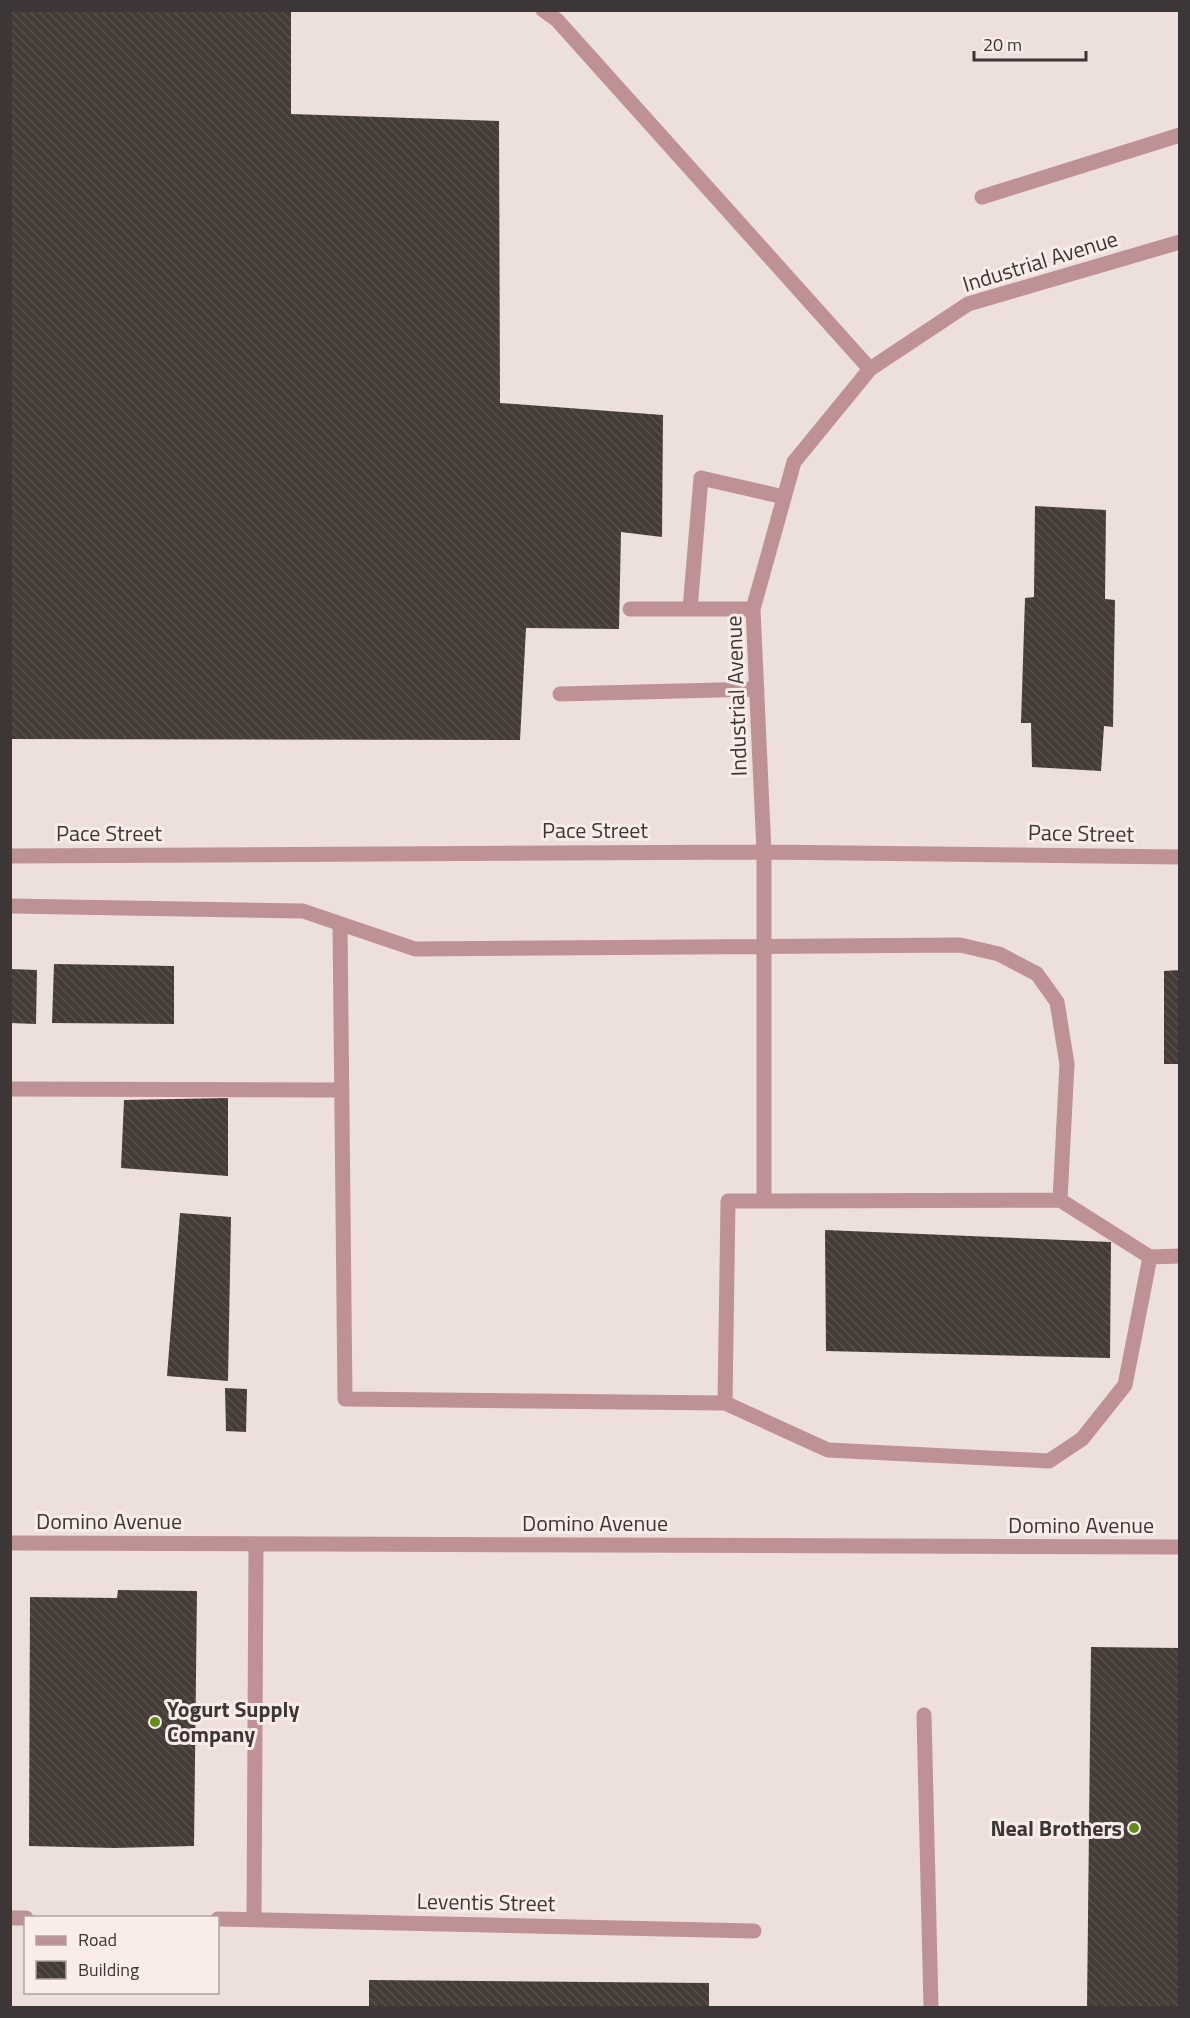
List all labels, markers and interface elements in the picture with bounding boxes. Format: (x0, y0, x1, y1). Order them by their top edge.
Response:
scale bar (974, 24, 1086, 62)
text: 20 m (983, 31, 1022, 58)
street label: Industrial Avenue (958, 221, 1122, 301)
street label: Industrial Avenue (716, 615, 756, 777)
street label: Pace Street (542, 813, 648, 847)
street label: Pace Street (1028, 815, 1135, 851)
street label: Pace Street (56, 816, 162, 850)
street label: Domino Avenue (36, 1504, 182, 1538)
street label: Domino Avenue (522, 1506, 668, 1540)
street label: Domino Avenue (1008, 1508, 1154, 1542)
place label: Yogurt Supply Company (167, 1692, 299, 1751)
marker: Yogurt Supply Company (148, 1715, 162, 1729)
place label: Neal Brothers (990, 1811, 1122, 1845)
marker: Neal Brothers (1127, 1821, 1141, 1835)
street label: Leventis Street (416, 1884, 556, 1920)
legend (24, 1916, 219, 1994)
text: Road (78, 1926, 117, 1953)
text: Building (78, 1956, 139, 1983)

